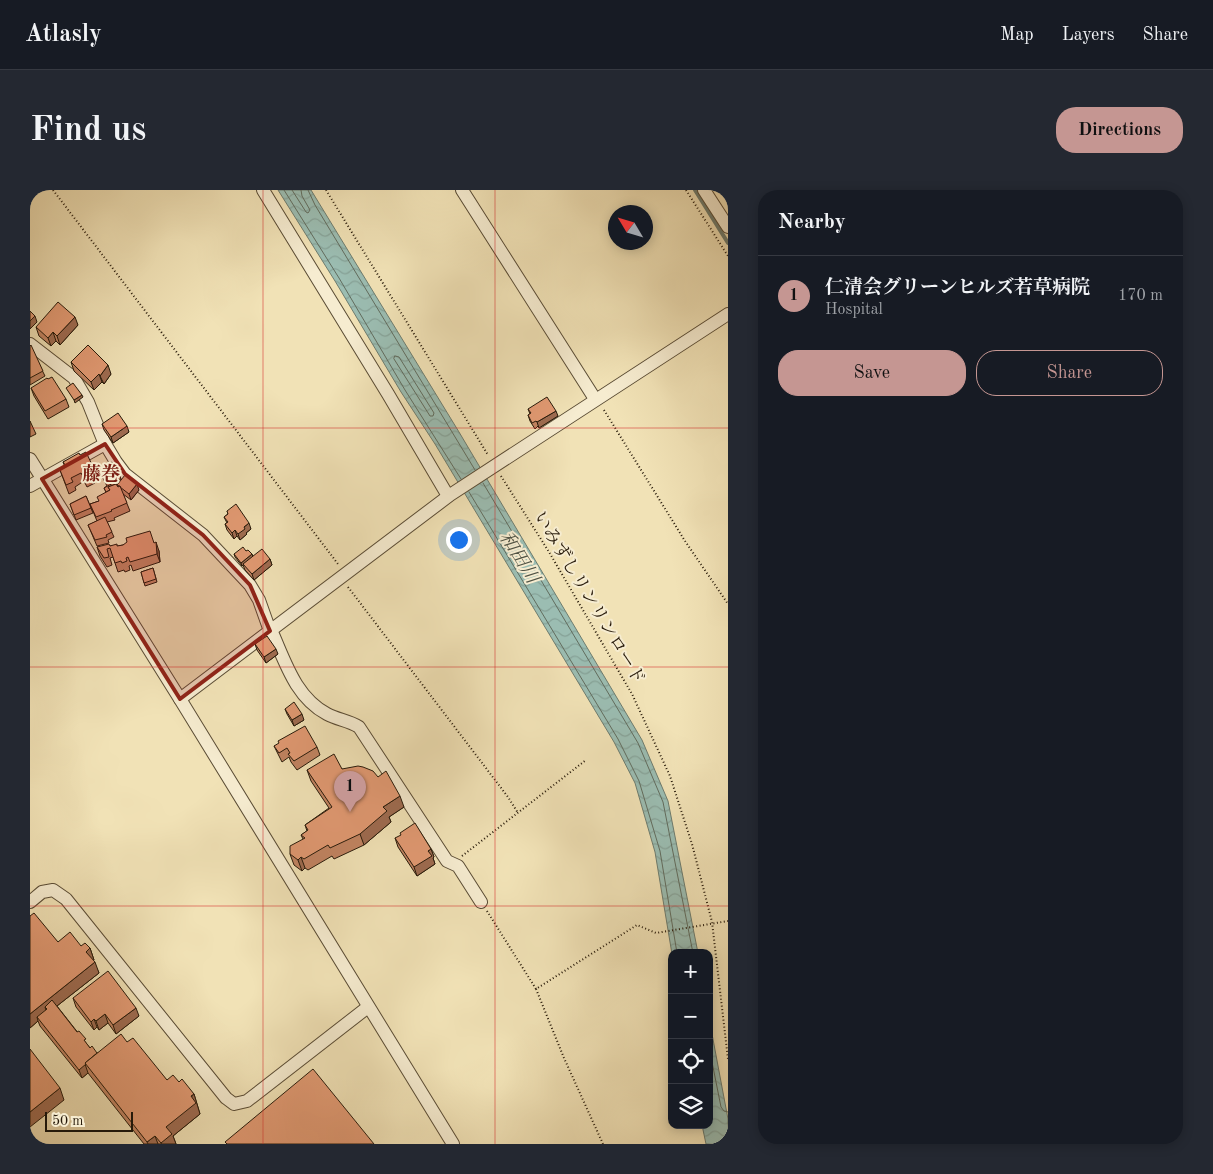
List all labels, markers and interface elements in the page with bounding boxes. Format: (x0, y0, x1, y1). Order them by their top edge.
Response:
text: Atlasly (25, 23, 102, 47)
text: Map (1000, 26, 1034, 44)
text: Layers (1062, 26, 1114, 44)
text: Share (1142, 26, 1188, 44)
button: Directions (1056, 107, 1183, 153)
text: Find us (30, 113, 146, 148)
north arrow (608, 205, 653, 250)
text: Nearby (778, 212, 846, 233)
text: 仁清会グリーンヒルズ若草病院 (825, 279, 1090, 298)
text: 1 (789, 288, 799, 304)
text: 170 m (1118, 288, 1163, 304)
text: Hospital (825, 302, 883, 318)
button: Save (778, 350, 966, 396)
button: Share (976, 350, 1163, 396)
district label: 藤巻 (82, 463, 120, 485)
street label: いみずしリンリンロード (530, 507, 649, 687)
your location (446, 527, 472, 553)
water label: 和田川 (495, 528, 544, 589)
pin: 1 (334, 771, 366, 812)
map controls (668, 949, 713, 1129)
button: + (668, 949, 713, 994)
button: − (668, 994, 713, 1039)
button: locate (668, 1039, 713, 1084)
button: layers (668, 1084, 713, 1129)
scale bar (45, 1109, 132, 1132)
text: 50 m (52, 1114, 83, 1128)

